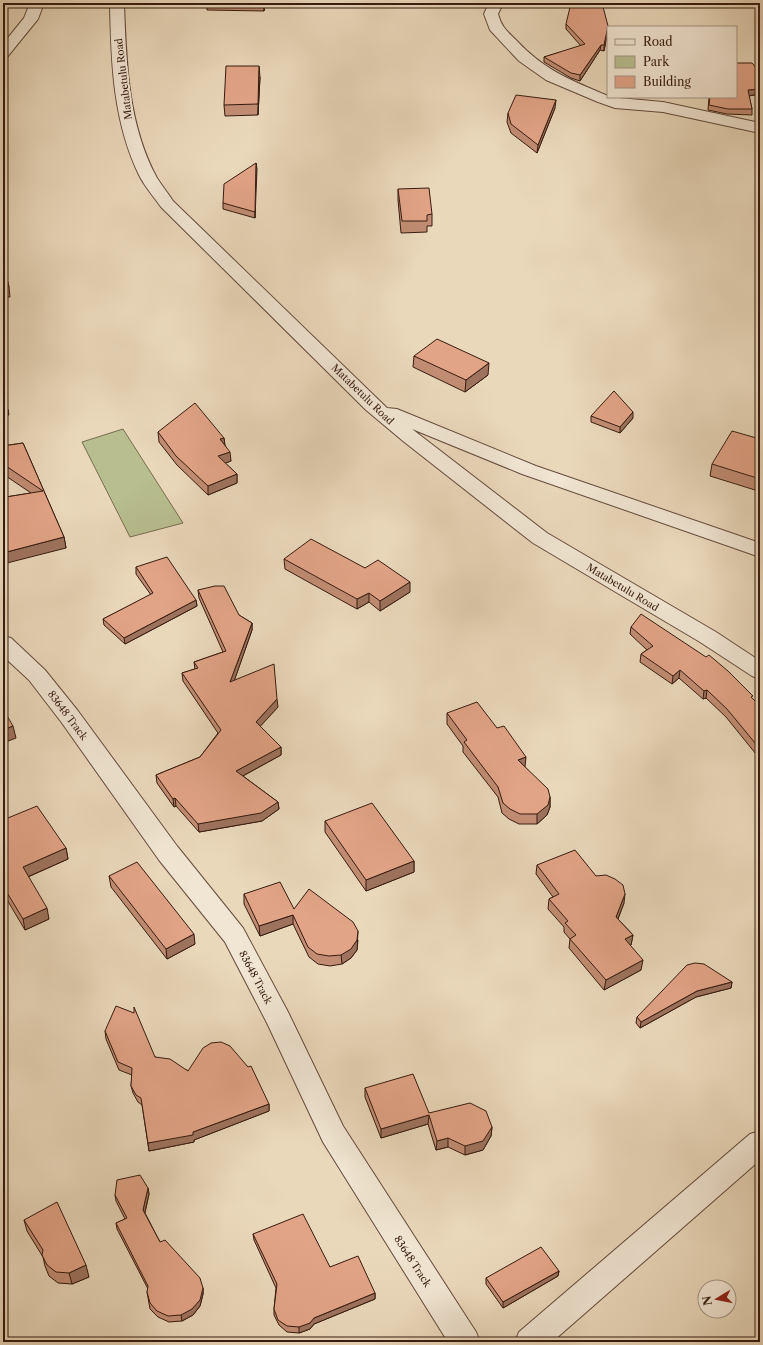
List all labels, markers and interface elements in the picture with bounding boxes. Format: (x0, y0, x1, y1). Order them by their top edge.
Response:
legend (607, 26, 737, 98)
text: Road (643, 34, 673, 49)
street label: Matabetulu Road (112, 37, 135, 120)
text: Park (643, 54, 670, 69)
text: Building (643, 74, 691, 89)
street label: Matabetulu Road (329, 361, 397, 428)
street label: Matabetulu Road (584, 561, 661, 614)
street label: 83648 Track (45, 688, 91, 744)
street label: 83648 Track (236, 948, 276, 1007)
street label: 83648 Track (391, 1233, 435, 1290)
north arrow (697, 1279, 737, 1319)
text: N (699, 1294, 715, 1307)

